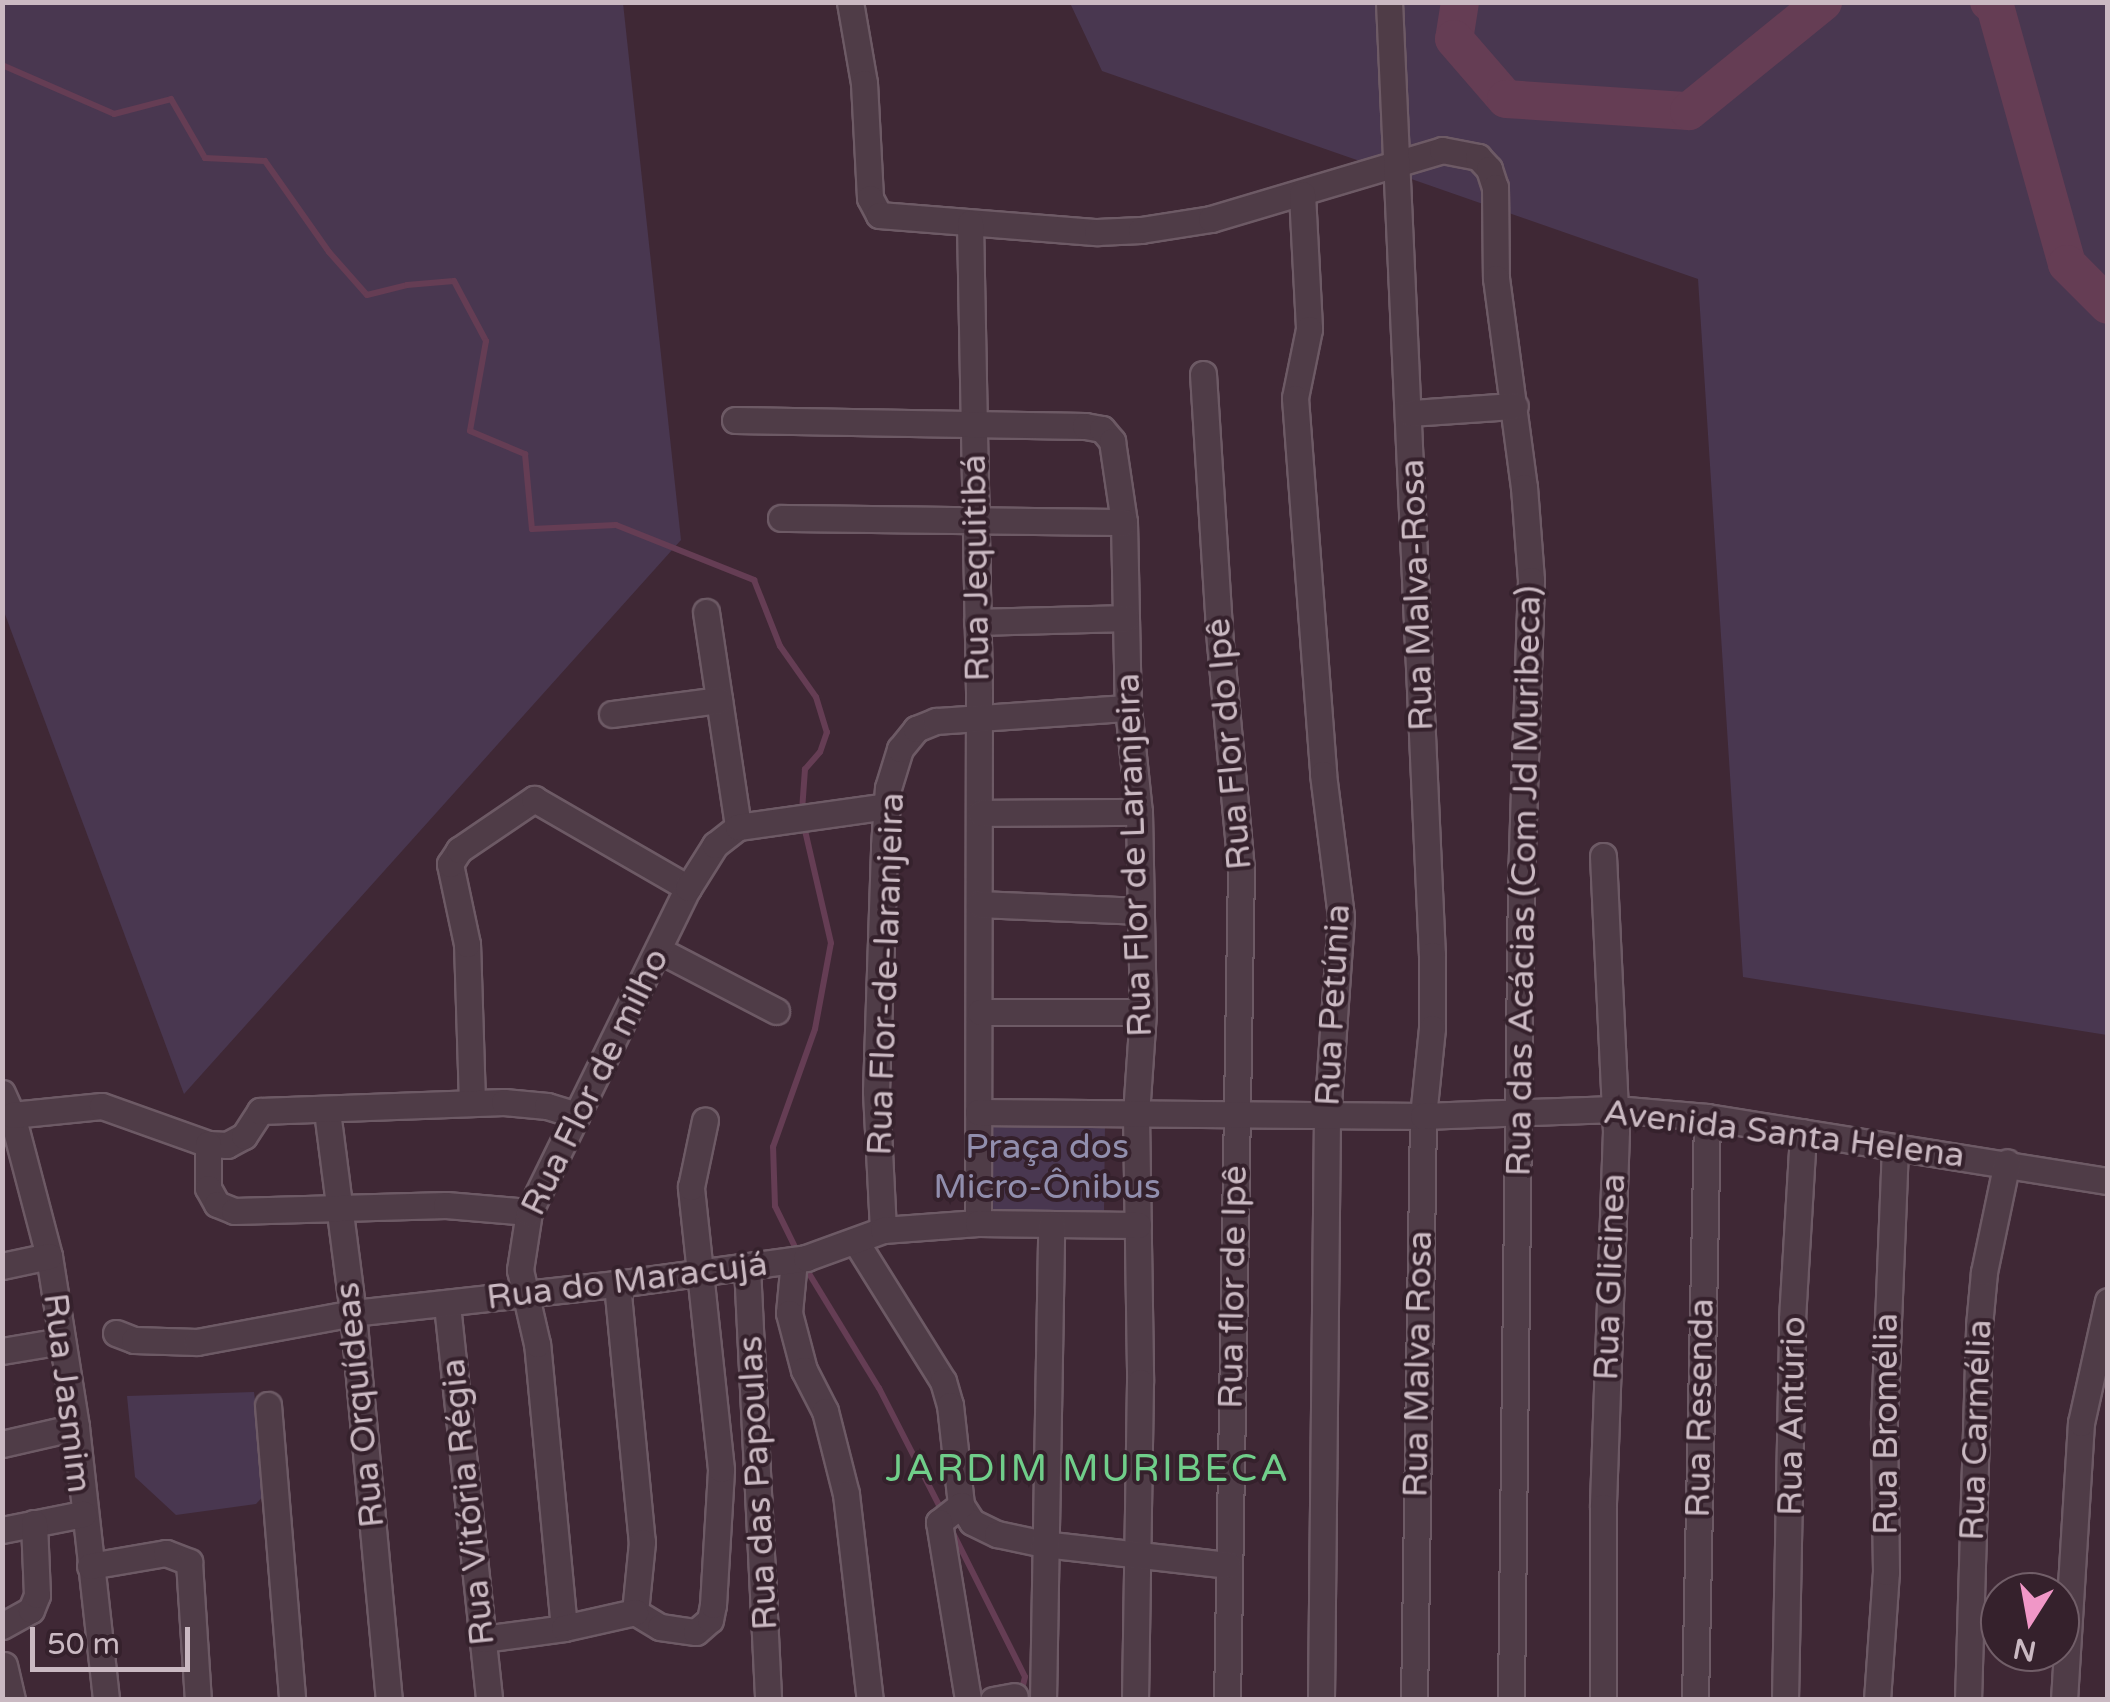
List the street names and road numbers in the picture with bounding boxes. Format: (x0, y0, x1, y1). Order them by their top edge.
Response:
street label: Rua Jequitibá (953, 454, 999, 682)
street label: Rua Malva-Rosa (1391, 458, 1443, 732)
street label: Rua das Acácias (Com Jd Muribeca) (1498, 585, 1550, 1177)
street label: Rua Flor do Ipê (1197, 616, 1261, 872)
street label: Rua Flor de Laranjeira (1107, 672, 1161, 1038)
street label: Rua Flor-de-laranjeira (859, 792, 913, 1156)
street label: Rua Petúnia (1307, 903, 1359, 1107)
street label: Rua Flor de milho (512, 942, 678, 1222)
street label: Avenida Santa Helena (1601, 1091, 1967, 1177)
street label: Rua flor de Ipê (1210, 1165, 1256, 1409)
street label: Rua Glicinea (1585, 1173, 1635, 1381)
street label: Rua Malva Rosa (1395, 1230, 1441, 1498)
street label: Rua do Maracujá (484, 1243, 770, 1319)
street label: Rua Orquídeas (326, 1280, 394, 1530)
street label: Rua Jasmim (34, 1291, 100, 1495)
street label: Rua Resenda (1677, 1298, 1723, 1518)
street label: Rua Bromélia (1865, 1313, 1907, 1535)
street label: Rua Antúrio (1769, 1316, 1815, 1516)
street label: Rua Carmélia (1951, 1319, 2001, 1541)
street label: Rua das Papoulas (729, 1335, 787, 1631)
street label: Rua Vitória Régia (432, 1357, 504, 1647)

